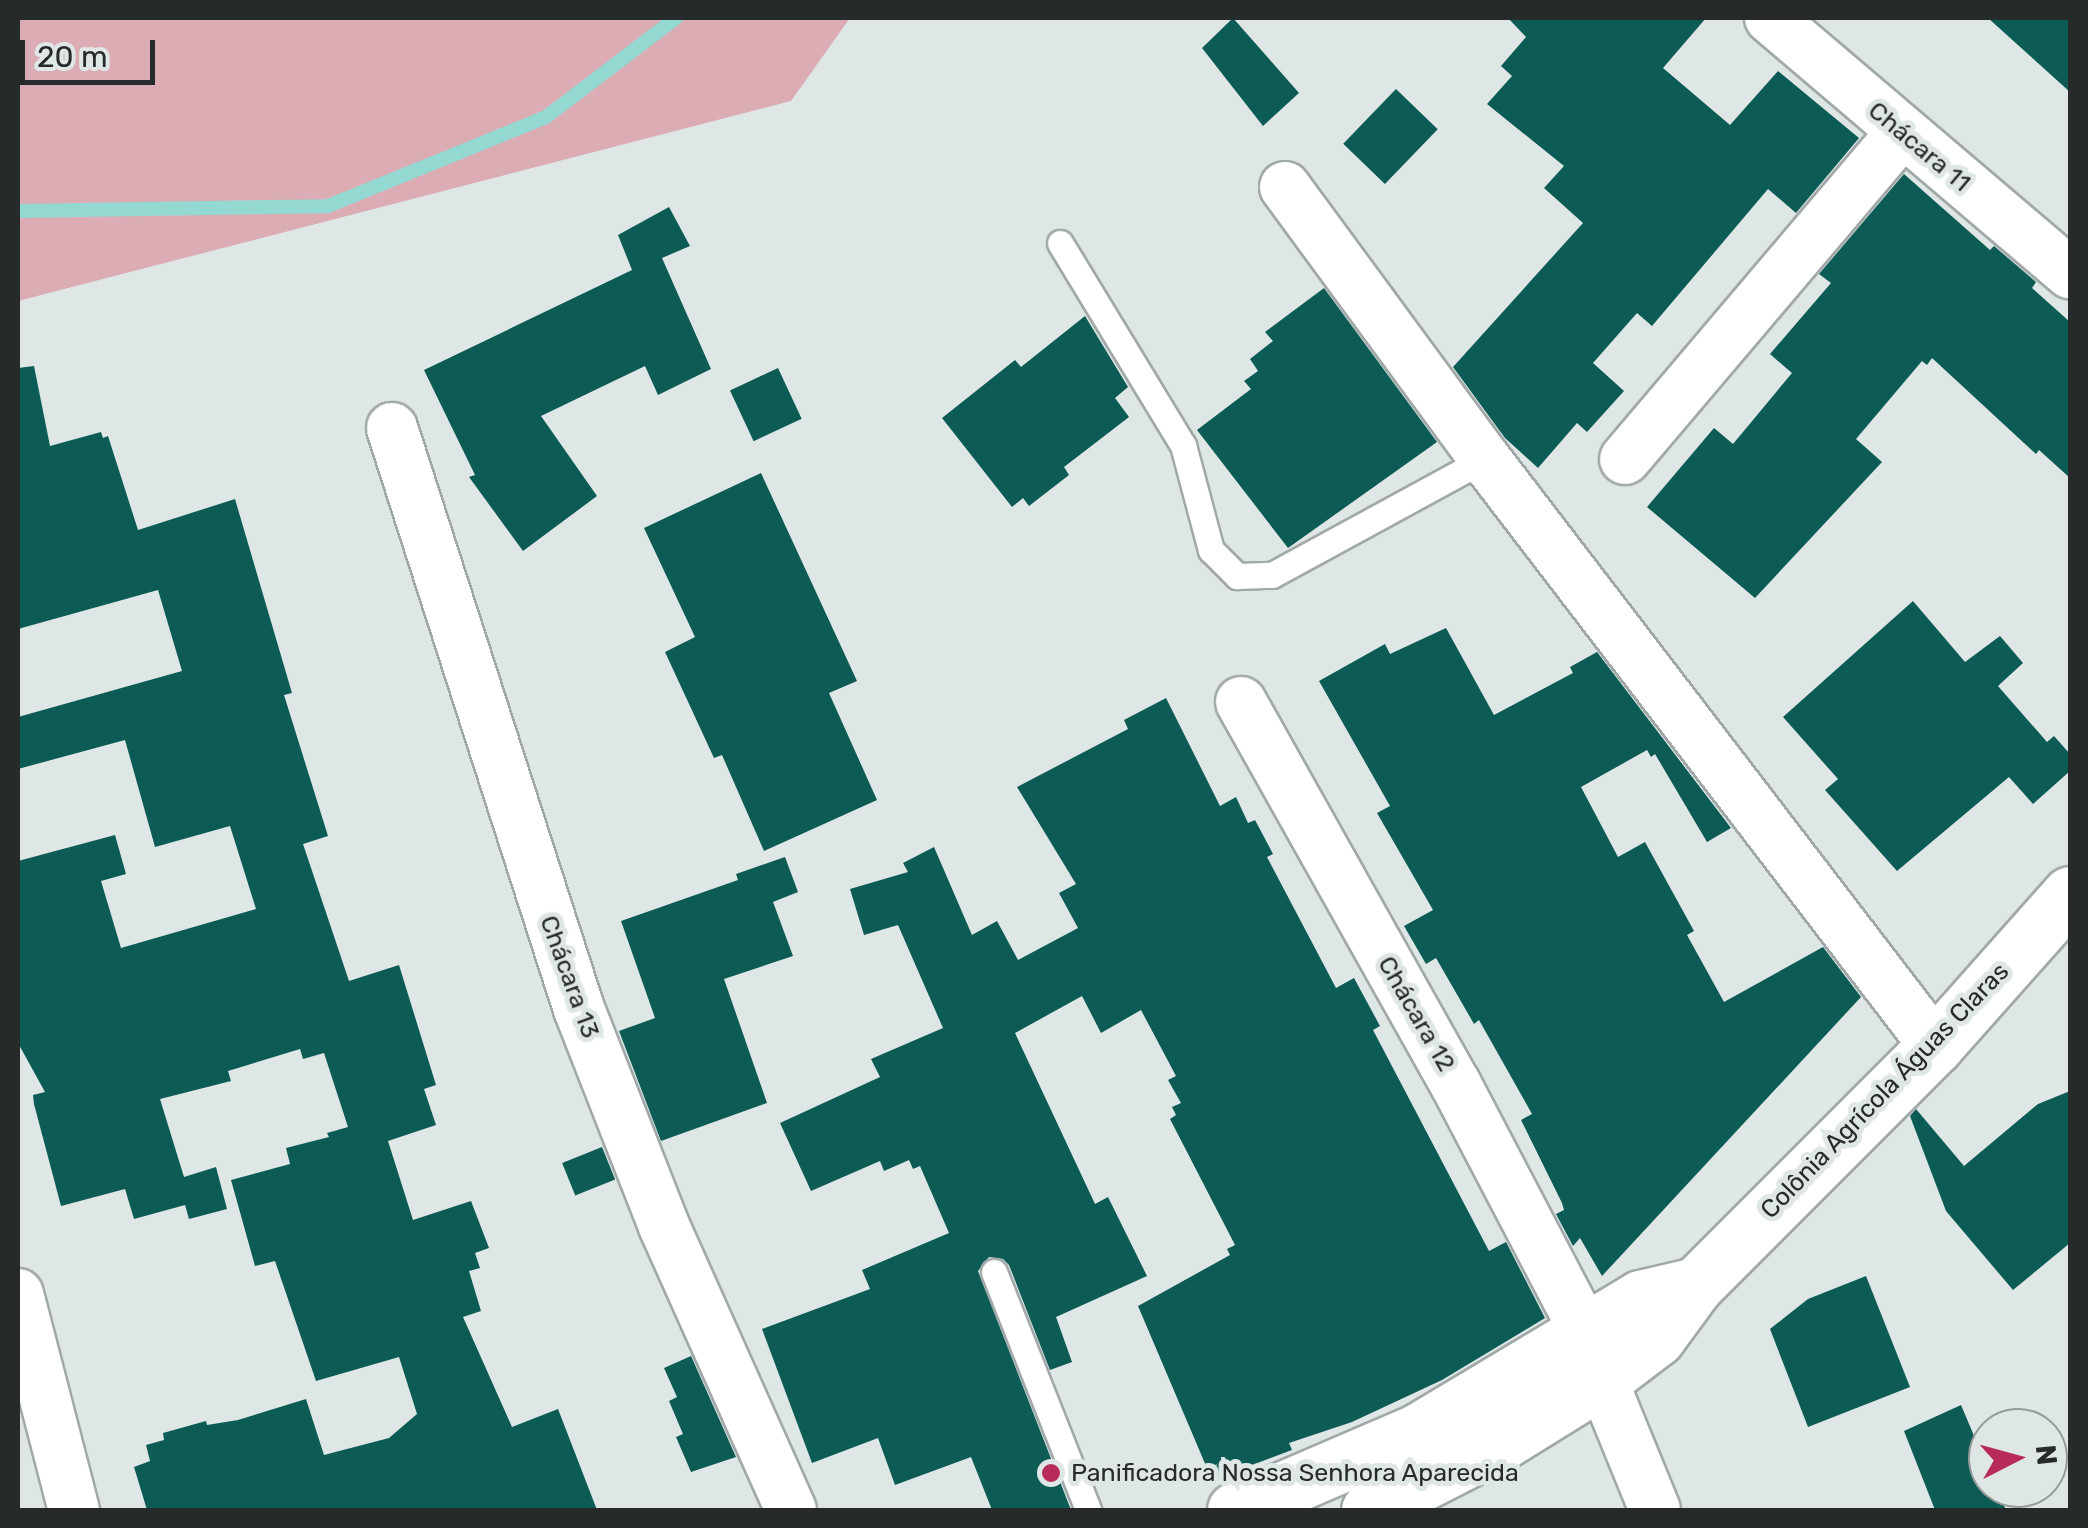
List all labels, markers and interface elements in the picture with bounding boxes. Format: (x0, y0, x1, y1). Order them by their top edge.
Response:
scale bar (25, 20, 160, 82)
text: 20 m (37, 39, 108, 75)
street label: Chácara 11 (1862, 96, 1976, 198)
street label: Chácara 13 (533, 912, 605, 1042)
street label: Chácara 12 (1371, 951, 1461, 1077)
street label: Colônia Agrícola Águas Claras (1754, 956, 2016, 1226)
north arrow (1968, 1408, 2068, 1508)
text: N (2029, 1443, 2064, 1467)
place label: Panificadora Nossa Senhora Aparecida (1071, 1458, 1519, 1488)
marker: Panificadora Nossa Senhora Aparecida (1040, 1462, 1062, 1484)

